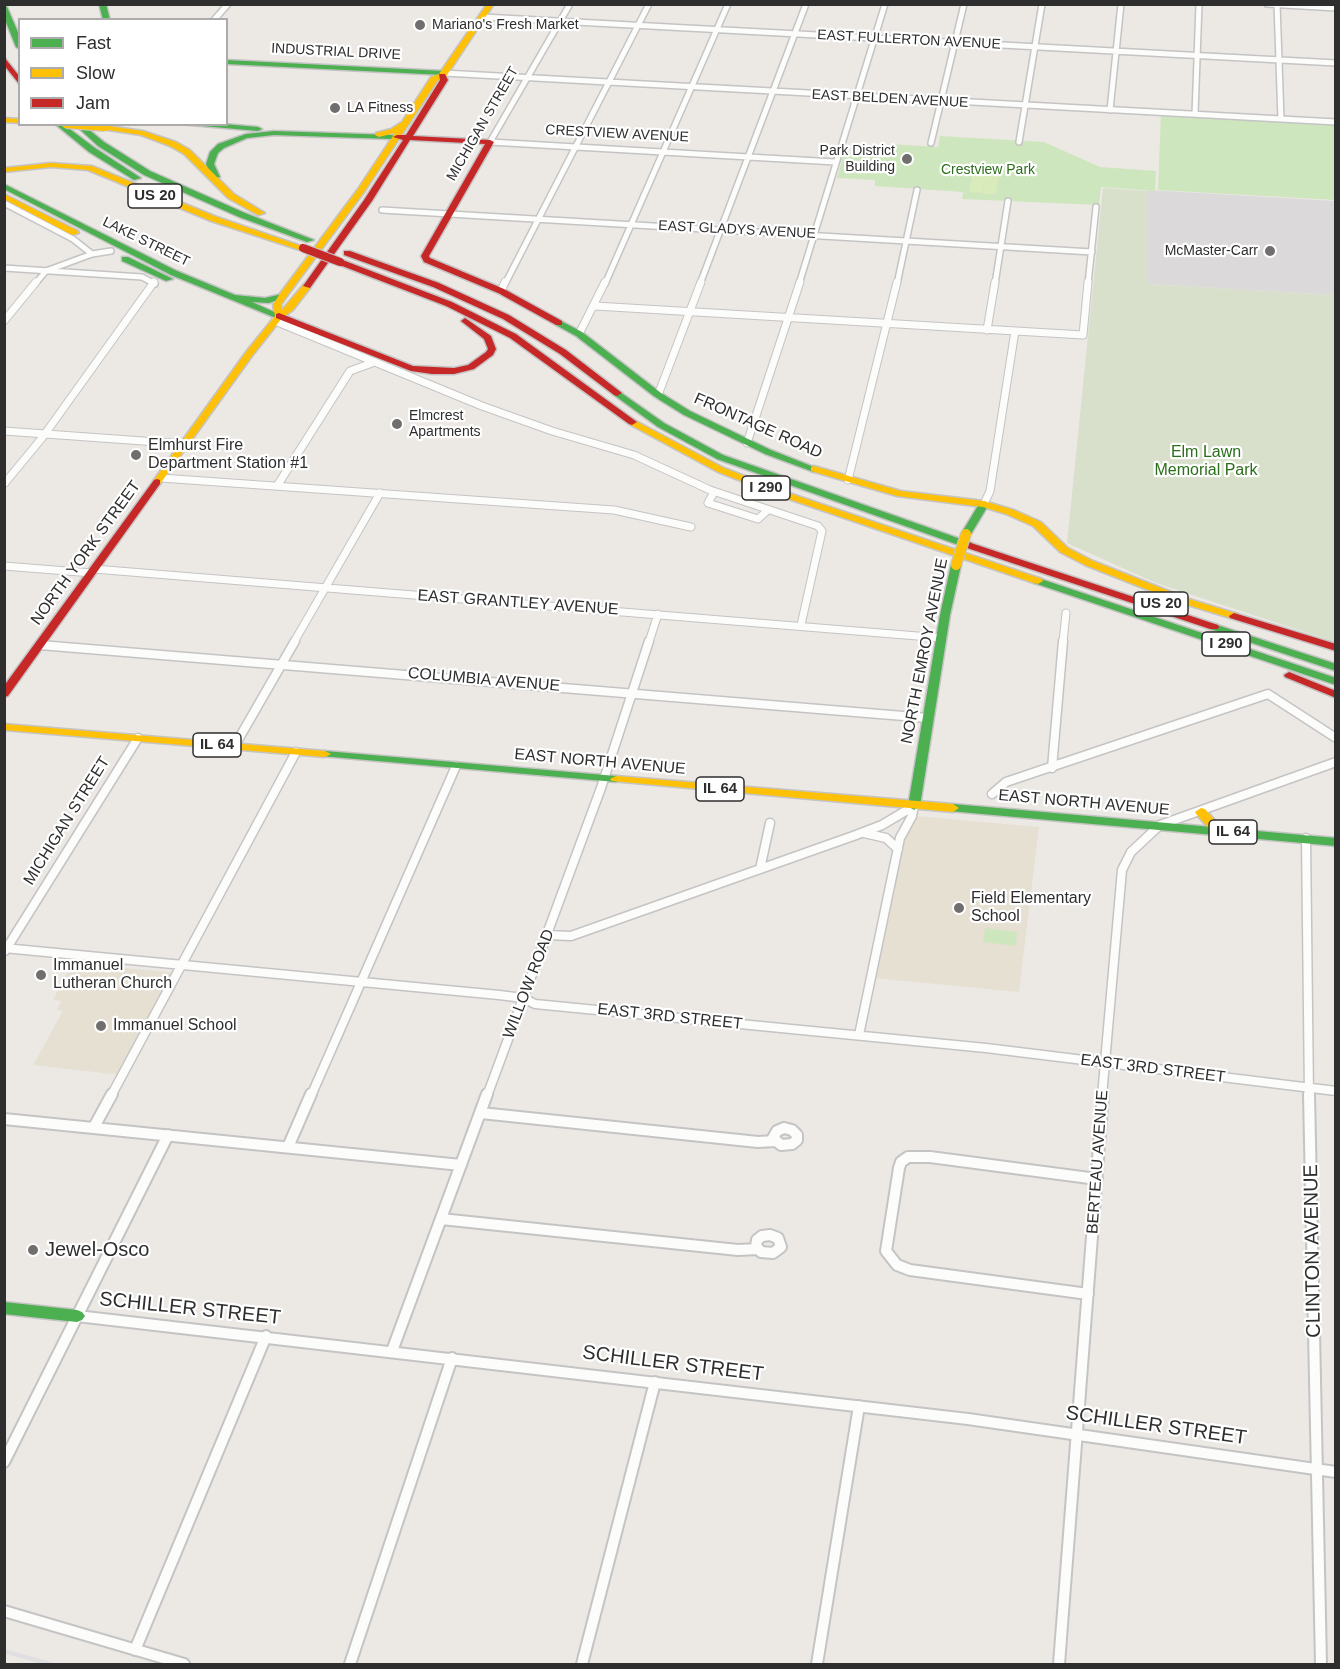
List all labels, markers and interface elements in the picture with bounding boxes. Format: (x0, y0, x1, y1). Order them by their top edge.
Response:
place label: Mariano's Fresh Market (432, 17, 579, 33)
legend (18, 18, 228, 126)
marker: Mariano's Fresh Market (413, 18, 427, 32)
street label: EAST FULLERTON AVENUE (817, 27, 1001, 53)
text: Fast (76, 33, 111, 53)
street label: INDUSTRIAL DRIVE (271, 40, 401, 64)
text: Slow (76, 63, 115, 83)
street label: MICHIGAN STREET (443, 64, 523, 184)
street label: EAST BELDEN AVENUE (811, 87, 969, 111)
text: Jam (76, 93, 110, 113)
place label: LA Fitness (347, 100, 413, 116)
marker: LA Fitness (328, 101, 342, 115)
street label: CRESTVIEW AVENUE (545, 122, 689, 146)
place label: Park District Building (820, 143, 895, 176)
marker: Park District Building (900, 152, 914, 166)
park label: Crestview Park (941, 162, 1035, 178)
road number: US 20 (128, 184, 182, 208)
street label: LAKE STREET (100, 214, 192, 270)
street label: EAST GLADYS AVENUE (658, 217, 816, 243)
place label: McMaster-Carr (1165, 243, 1258, 259)
marker: McMaster-Carr (1263, 244, 1277, 258)
street label: FRONTAGE ROAD (691, 389, 825, 463)
place label: Elmcrest Apartments (409, 408, 481, 440)
marker: Elmcrest Apartments (390, 417, 404, 431)
place label: Elmhurst Fire Department Station #1 (148, 436, 308, 474)
park label: Elm Lawn Memorial Park (1154, 443, 1258, 481)
marker: Elmhurst Fire Department Station #1 (129, 448, 143, 462)
road number: I 290 (742, 476, 790, 500)
street label: NORTH YORK STREET (27, 477, 145, 629)
street label: NORTH EMROY AVENUE (898, 557, 952, 745)
street label: EAST GRANTLEY AVENUE (417, 586, 619, 620)
road number: US 20 (1134, 592, 1188, 616)
road number: I 290 (1202, 632, 1250, 656)
street label: COLUMBIA AVENUE (407, 664, 561, 696)
road number: IL 64 (193, 733, 241, 757)
street label: EAST NORTH AVENUE (514, 745, 686, 779)
street label: MICHIGAN STREET (20, 753, 114, 889)
road number: IL 64 (696, 777, 744, 801)
street label: EAST NORTH AVENUE (998, 786, 1170, 820)
road number: IL 64 (1209, 820, 1257, 844)
place label: Field Elementary School (971, 889, 1091, 927)
marker: Field Elementary School (952, 901, 966, 915)
street label: WILLOW ROAD (499, 927, 559, 1041)
place label: Immanuel Lutheran Church (53, 956, 172, 994)
marker: Immanuel Lutheran Church (34, 968, 48, 982)
street label: EAST 3RD STREET (596, 1000, 744, 1034)
place label: Immanuel School (113, 1016, 237, 1036)
marker: Immanuel School (94, 1019, 108, 1033)
street label: EAST 3RD STREET (1079, 1051, 1227, 1087)
street label: BERTEAU AVENUE (1083, 1089, 1113, 1235)
street label: CLINTON AVENUE (1299, 1164, 1327, 1338)
place label: Jewel-Osco (45, 1238, 149, 1262)
marker: Jewel-Osco (26, 1243, 40, 1257)
street label: SCHILLER STREET (98, 1288, 282, 1330)
street label: SCHILLER STREET (581, 1341, 765, 1387)
street label: SCHILLER STREET (1064, 1401, 1248, 1451)

